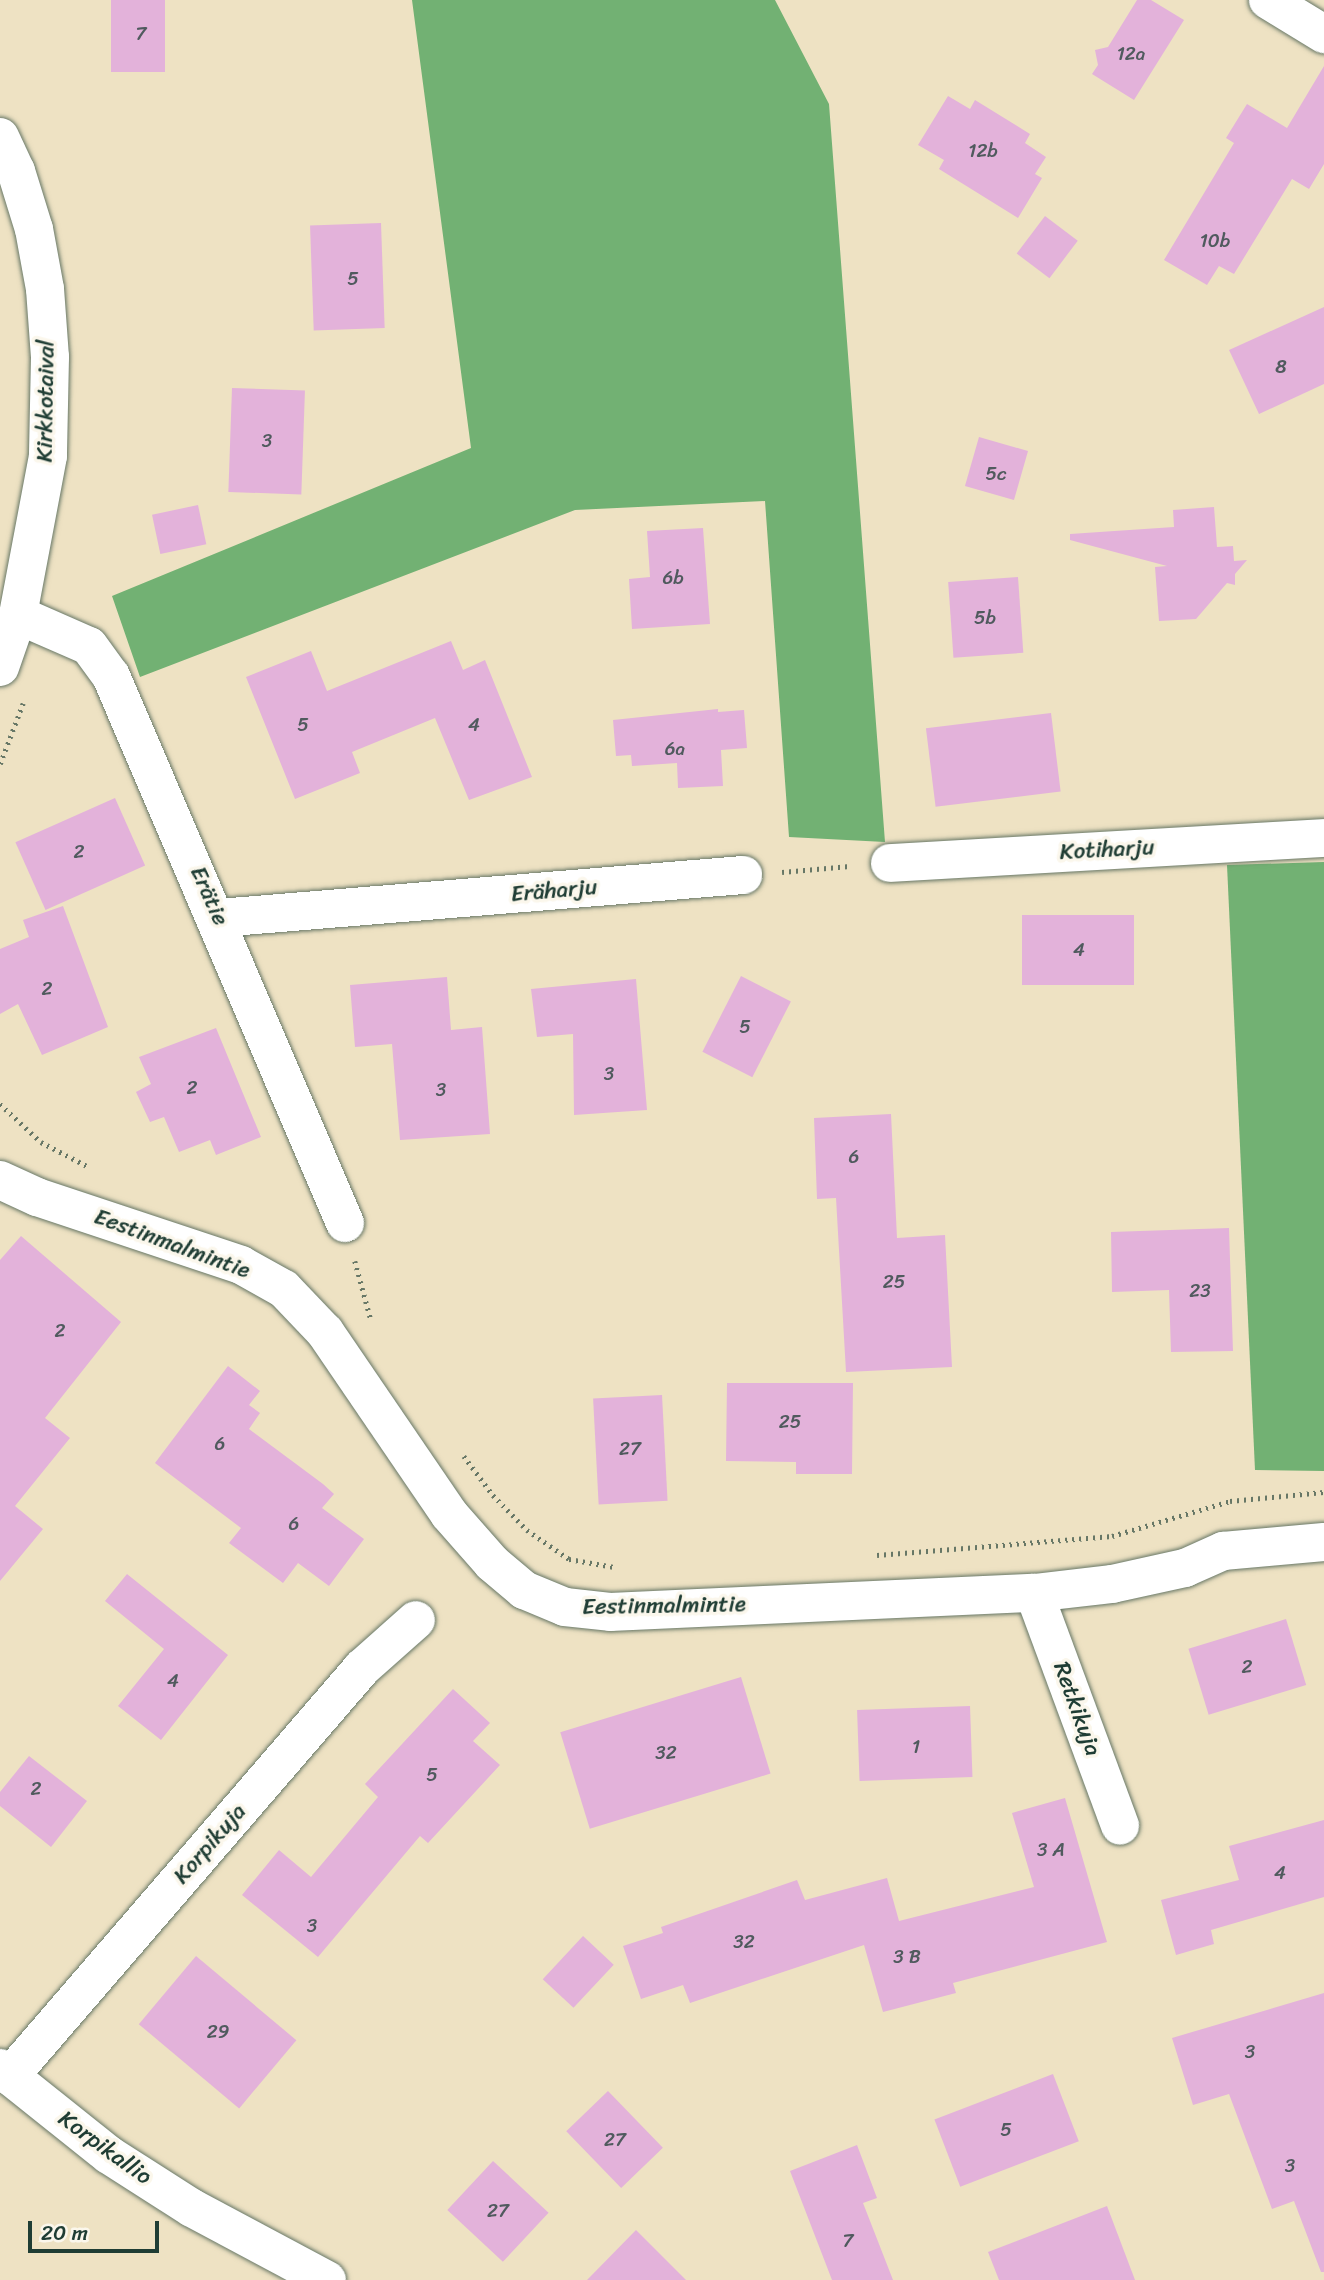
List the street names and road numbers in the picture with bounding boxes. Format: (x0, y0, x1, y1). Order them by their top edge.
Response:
street label: Kirkkotaival (31, 339, 61, 463)
street label: Kotiharju (1059, 834, 1155, 866)
street label: Erätie (184, 862, 234, 930)
street label: Eräharju (510, 873, 598, 909)
street label: Eestinmalmintie (90, 1203, 254, 1285)
street label: Eestinmalmintie (582, 1591, 746, 1621)
street label: Retkikuja (1047, 1658, 1107, 1760)
street label: Korpikuja (168, 1798, 252, 1890)
street label: Korpikallio (53, 2105, 157, 2191)

